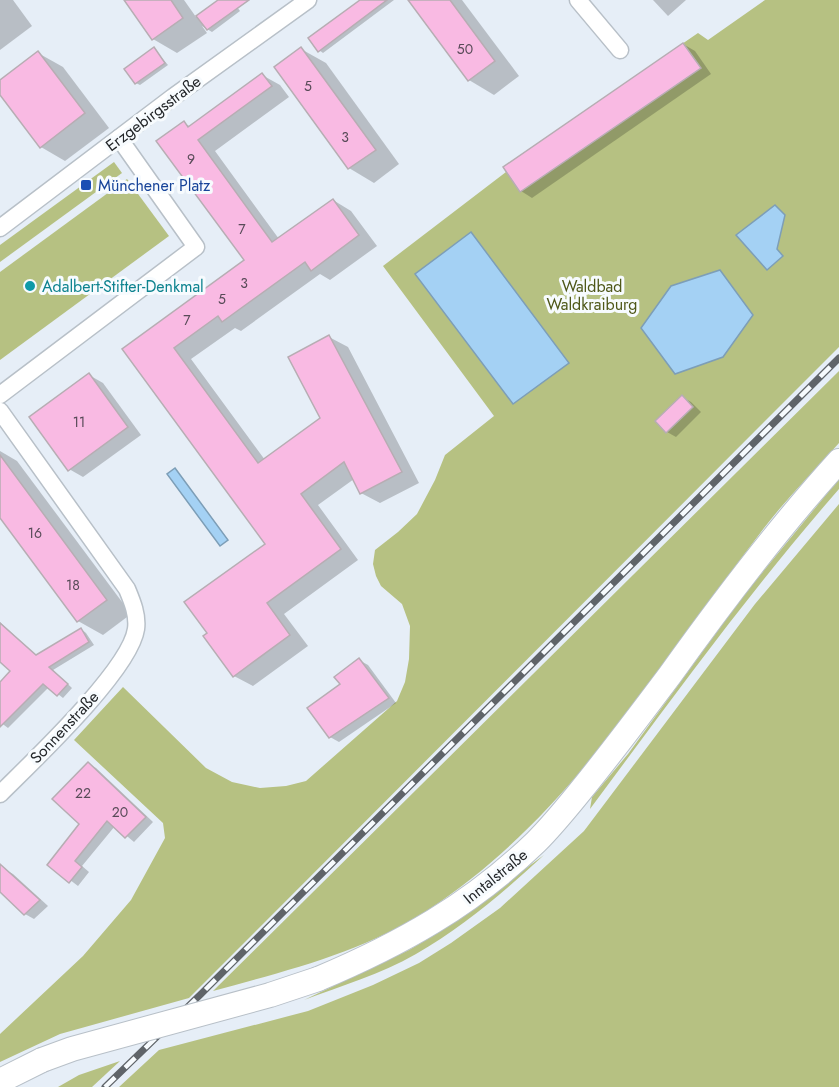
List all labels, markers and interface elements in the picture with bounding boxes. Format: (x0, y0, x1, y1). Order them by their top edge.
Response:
house number: 50 (457, 39, 473, 59)
street label: Erzgebirgsstraße (101, 70, 206, 157)
house number: 5 (304, 76, 312, 96)
house number: 3 (341, 127, 349, 147)
house number: 9 (187, 149, 195, 169)
place label: Münchener Platz (98, 174, 211, 197)
marker: Münchener Platz (79, 178, 93, 192)
house number: 7 (238, 219, 246, 239)
house number: 3 (240, 273, 248, 293)
place label: Adalbert-Stifter-Denkmal (42, 275, 204, 298)
park label: Waldbad Waldkraiburg (546, 275, 638, 316)
marker: Adalbert-Stifter-Denkmal (23, 279, 37, 293)
house number: 5 (218, 289, 226, 309)
house number: 7 (183, 310, 191, 330)
house number: 11 (73, 412, 85, 432)
house number: 16 (28, 523, 42, 543)
house number: 18 (66, 575, 80, 595)
street label: Sonnenstraße (25, 686, 104, 769)
house number: 22 (75, 783, 91, 803)
house number: 20 (112, 802, 128, 822)
street label: Inntalstraße (458, 843, 532, 909)

